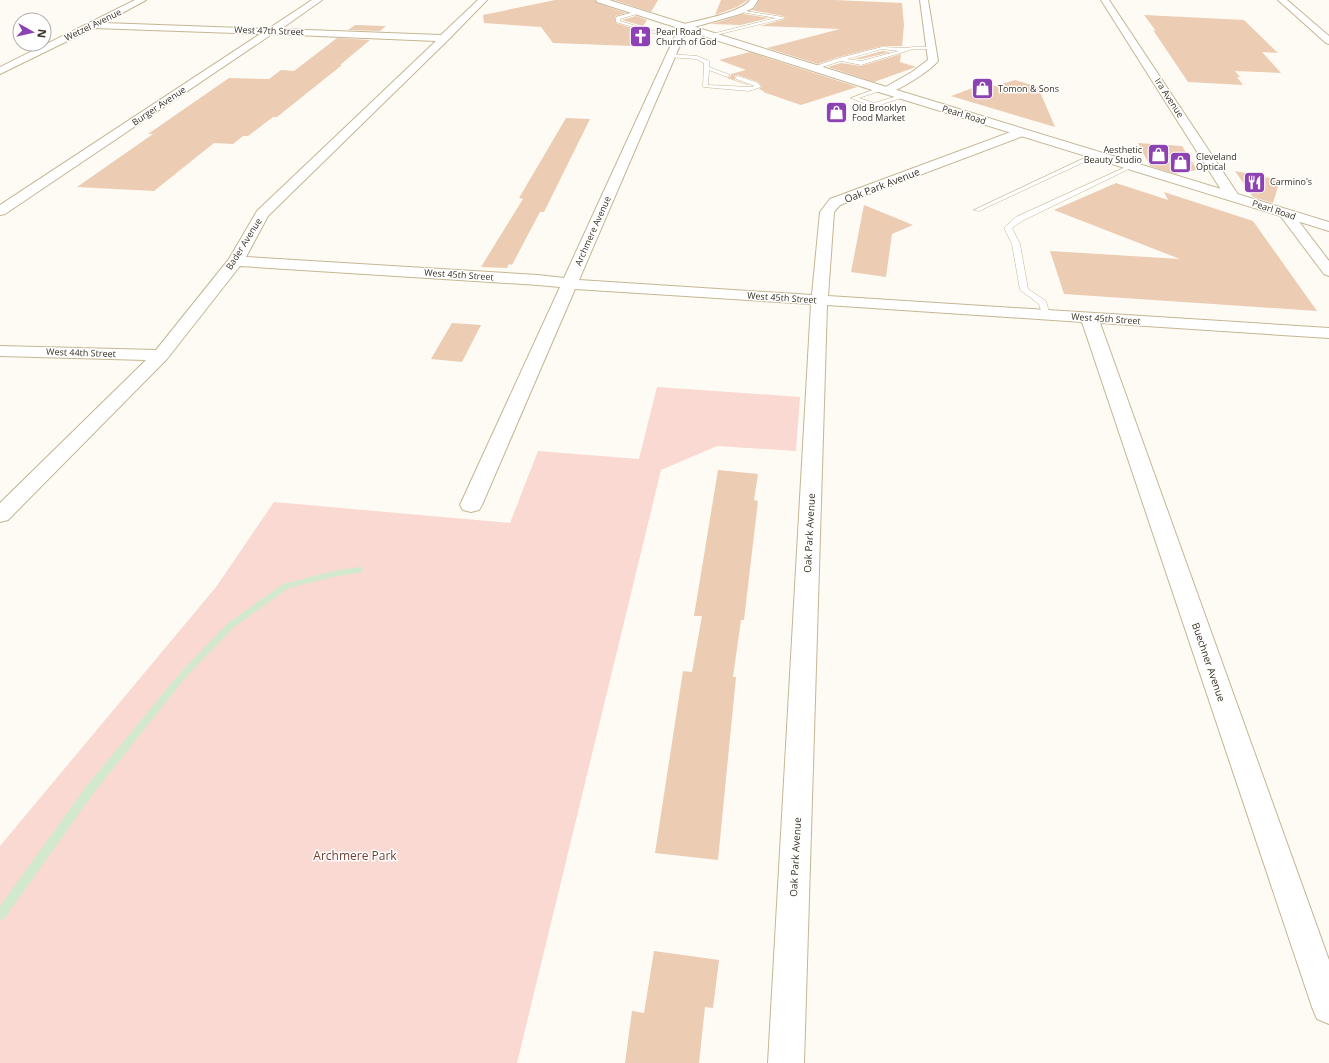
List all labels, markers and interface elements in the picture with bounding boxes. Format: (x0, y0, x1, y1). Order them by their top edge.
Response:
street label: Wetzel Avenue (62, 5, 123, 44)
north arrow (12, 12, 52, 52)
street label: West 47th Street (234, 23, 304, 38)
church icon: Pearl Road Church of God (627, 24, 653, 50)
place label: Pearl Road Church of God (656, 25, 717, 48)
text: N (34, 28, 50, 39)
street label: Ira Avenue (1152, 75, 1187, 120)
shop icon: Tomon & Sons (969, 76, 995, 102)
place label: Tomon & Sons (998, 82, 1059, 95)
street label: Burger Avenue (129, 83, 188, 128)
shop icon: Old Brooklyn Food Market (823, 100, 849, 126)
place label: Old Brooklyn Food Market (852, 101, 906, 124)
street label: Pearl Road (941, 102, 988, 127)
shop icon: Aesthetic Beauty Studio (1145, 142, 1171, 168)
place label: Aesthetic Beauty Studio (1084, 143, 1143, 166)
shop icon: Cleveland Optical (1168, 149, 1194, 175)
place label: Cleveland Optical (1196, 150, 1237, 173)
street label: Oak Park Avenue (842, 164, 922, 206)
restaurant icon: Carmino's (1242, 169, 1268, 195)
place label: Carmino's (1270, 175, 1312, 188)
street label: Archmere Avenue (571, 194, 614, 268)
street label: Pearl Road (1251, 196, 1298, 223)
street label: Bader Avenue (223, 215, 265, 272)
street label: West 45th Street (424, 266, 494, 283)
street label: West 45th Street (747, 289, 817, 306)
street label: West 45th Street (1071, 310, 1141, 327)
street label: West 44th Street (46, 345, 116, 360)
street label: Oak Park Avenue (800, 493, 818, 573)
street label: Buechner Avenue (1189, 621, 1229, 704)
street label: Oak Park Avenue (786, 817, 804, 897)
park label: Archmere Park (313, 847, 397, 864)

